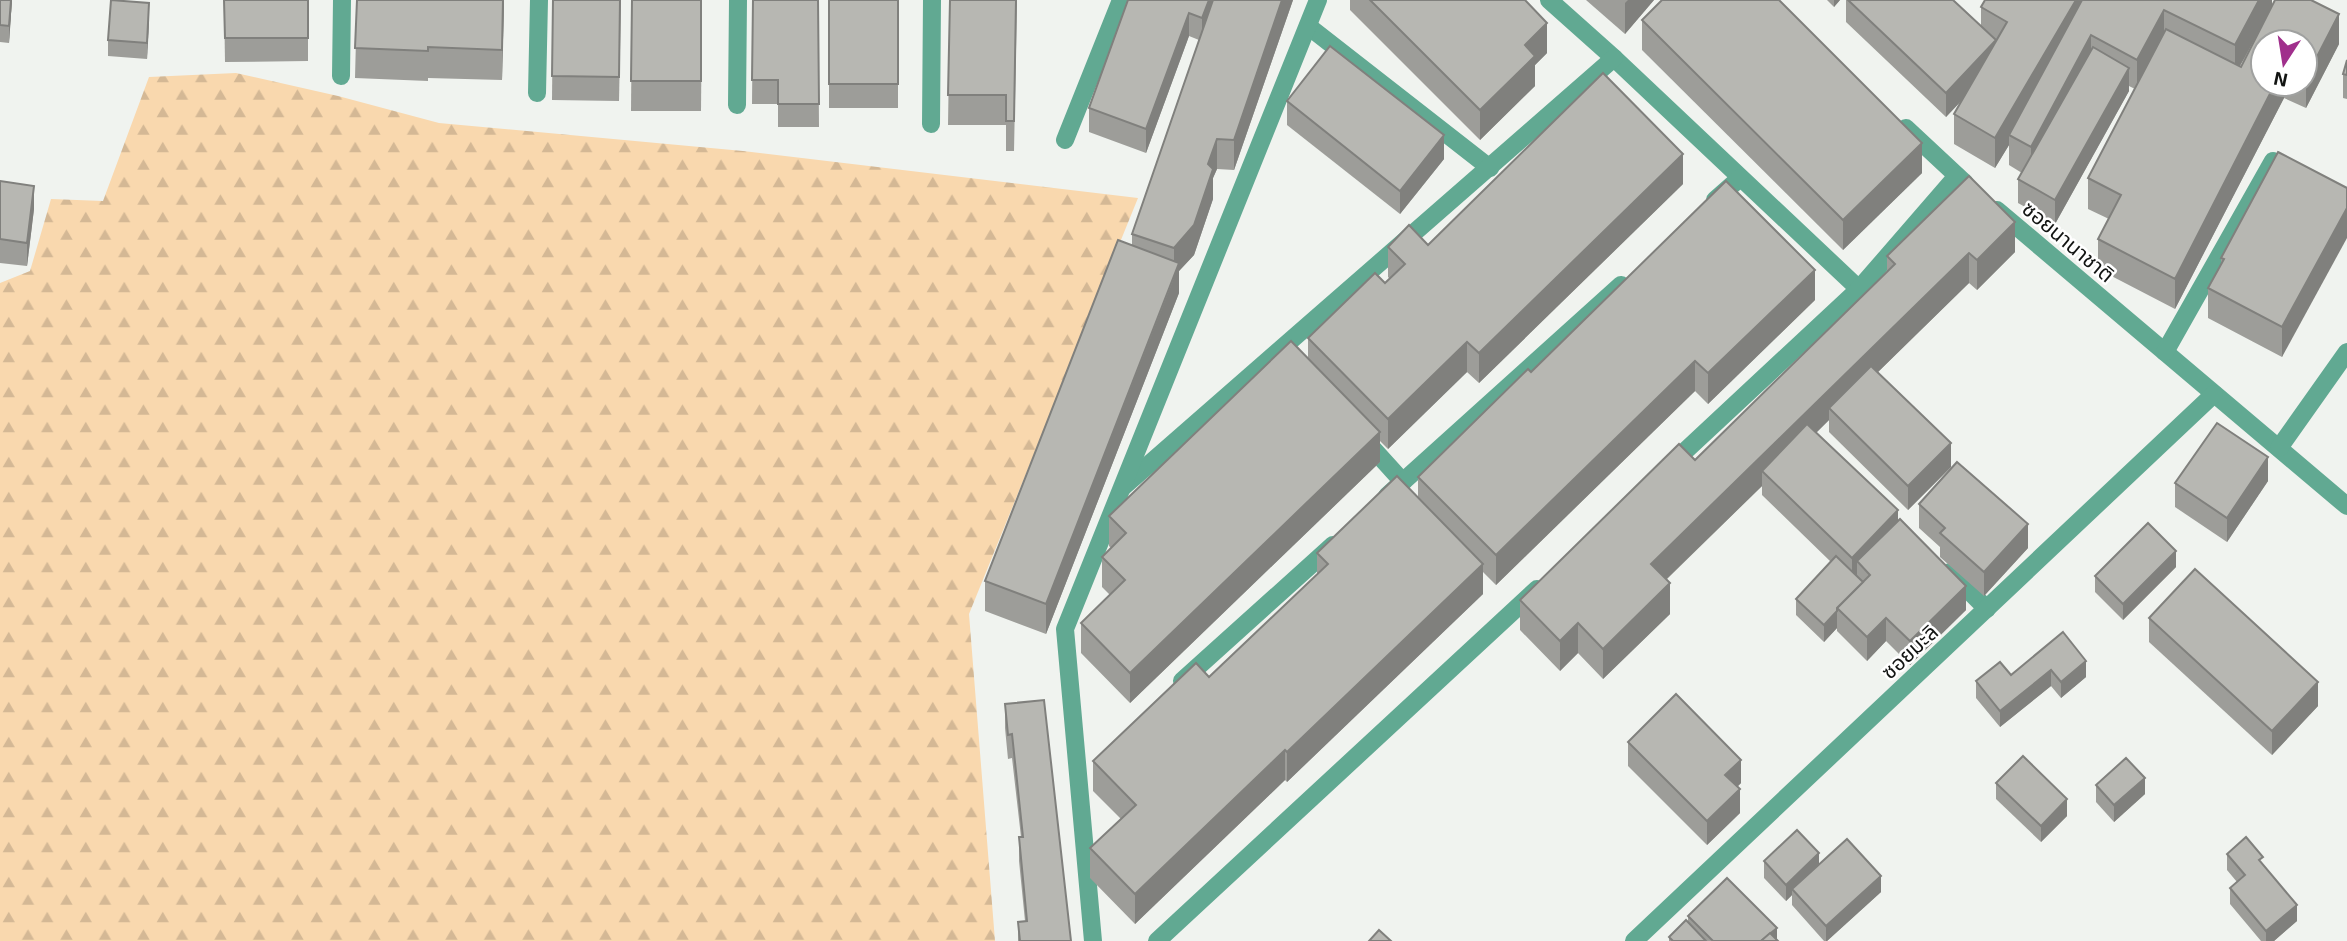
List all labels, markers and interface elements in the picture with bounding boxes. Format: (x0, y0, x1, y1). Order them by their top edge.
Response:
north arrow (2249, 28, 2319, 98)
text: N (2271, 67, 2289, 93)
street label: ซอยนานาชาติ (2018, 195, 2120, 287)
street label: ซอยมะลิ (1876, 619, 1942, 683)

